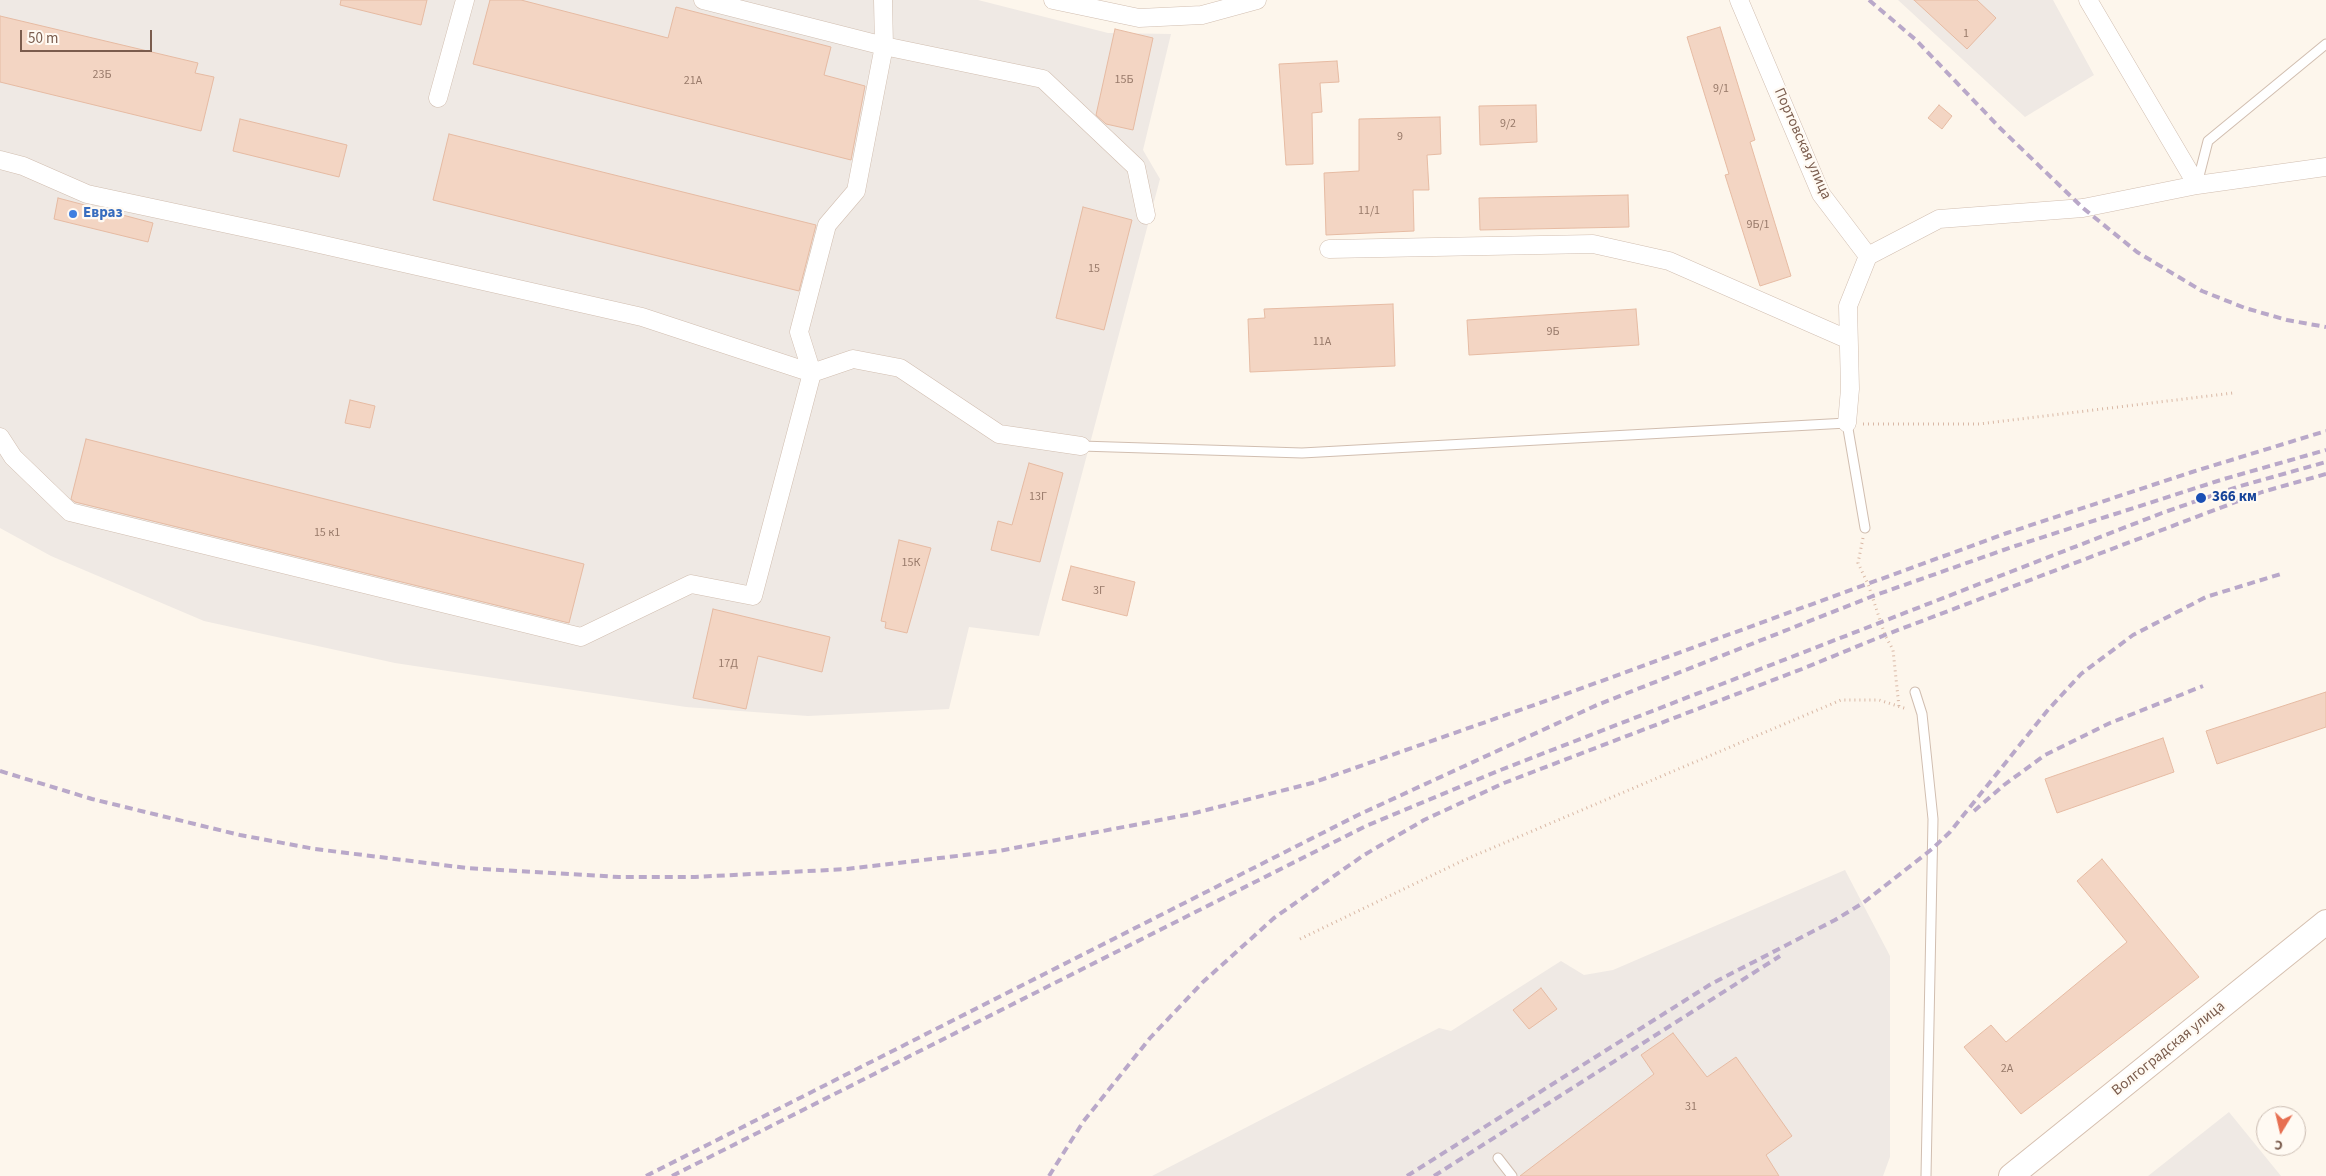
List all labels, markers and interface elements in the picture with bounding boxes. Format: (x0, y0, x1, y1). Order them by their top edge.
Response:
scale bar (22, 20, 155, 52)
house number: 1 (1963, 27, 1969, 41)
text: 50 m (28, 28, 58, 49)
house number: 23Б (93, 68, 111, 82)
house number: 15Б (1115, 73, 1133, 87)
house number: 21А (684, 74, 702, 88)
house number: 9/1 (1713, 82, 1729, 96)
street label: Портовская улица (1769, 86, 1835, 202)
house number: 9/2 (1500, 117, 1516, 131)
house number: 9 (1397, 130, 1403, 144)
house number: 11/1 (1358, 204, 1380, 218)
place label: Евраз (83, 205, 123, 223)
marker: Евраз (67, 208, 79, 220)
house number: 9Б/1 (1746, 218, 1770, 232)
house number: 15 (1088, 262, 1100, 276)
house number: 9Б (1547, 325, 1559, 339)
house number: 11А (1313, 335, 1331, 349)
place label: 366 км (2212, 489, 2257, 507)
house number: 13Г (1029, 490, 1047, 504)
marker: 366 км (2194, 491, 2208, 505)
house number: 15 к1 (314, 526, 340, 540)
house number: 15К (902, 556, 920, 570)
house number: 3Г (1093, 584, 1105, 598)
house number: 17Д (718, 657, 738, 671)
street label: Волгоградская улица (2109, 998, 2229, 1100)
house number: 2А (2001, 1062, 2013, 1076)
house number: 31 (1685, 1100, 1697, 1114)
north arrow (2256, 1106, 2306, 1156)
text: С (2273, 1134, 2284, 1155)

